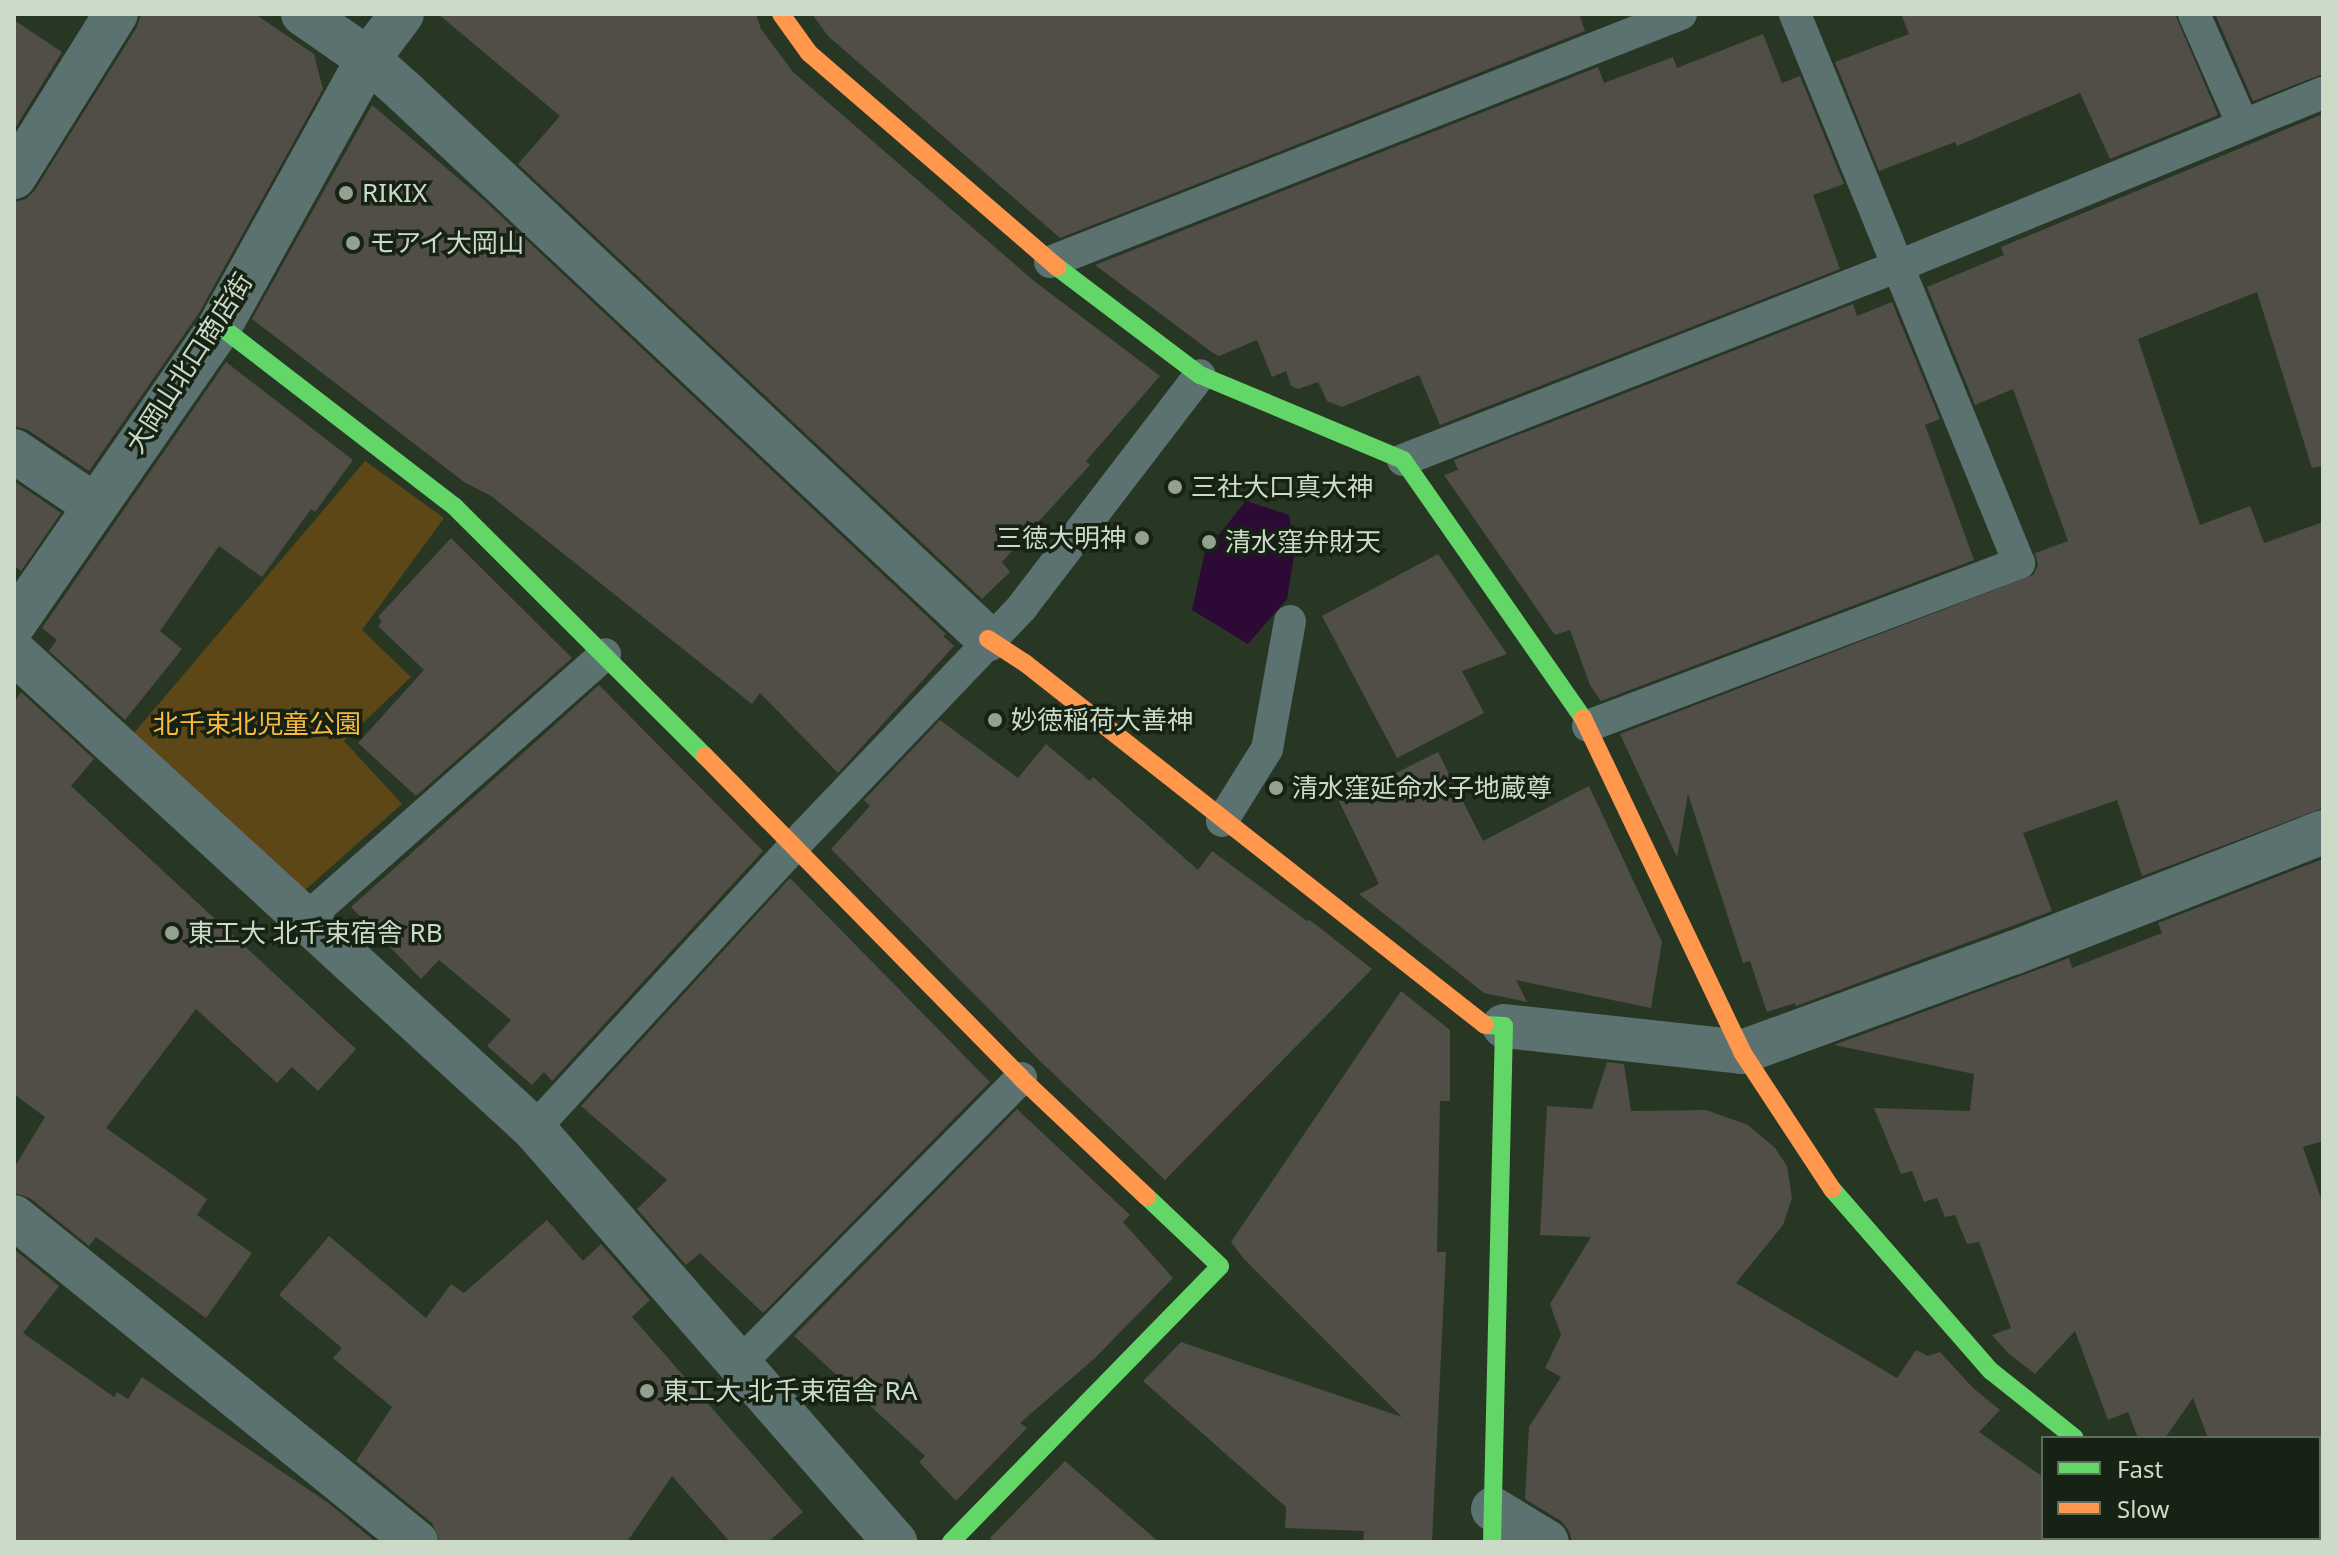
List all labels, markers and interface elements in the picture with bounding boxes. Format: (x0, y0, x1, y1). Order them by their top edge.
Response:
place label: RIKIX (362, 177, 427, 209)
marker: RIKIX (337, 184, 355, 202)
place label: モアイ大岡山 (369, 227, 525, 259)
marker: モアイ大岡山 (344, 234, 362, 252)
street label: 大岡山北口商店街 (119, 267, 259, 459)
place label: 三社大口真大神 (1191, 471, 1373, 503)
marker: 三社大口真大神 (1166, 478, 1184, 496)
place label: 三徳大明神 (996, 522, 1126, 554)
place label: 清水窪弁財天 (1225, 526, 1381, 558)
marker: 三徳大明神 (1133, 529, 1151, 547)
marker: 清水窪弁財天 (1200, 533, 1218, 551)
place label: 妙徳稲荷大善神 (1011, 704, 1193, 736)
park label: 北千束北児童公園 (153, 708, 361, 740)
marker: 妙徳稲荷大善神 (986, 711, 1004, 729)
place label: 清水窪延命水子地蔵尊 (1292, 772, 1552, 804)
marker: 清水窪延命水子地蔵尊 (1267, 779, 1285, 797)
place label: 東工大 北千束宿舎 RB (188, 917, 443, 949)
marker: 東工大 北千束宿舎 RB (163, 924, 181, 942)
place label: 東工大 北千束宿舎 RA (663, 1375, 917, 1407)
marker: 東工大 北千束宿舎 RA (638, 1382, 656, 1400)
legend (2041, 1436, 2321, 1540)
text: Fast (2117, 1452, 2163, 1485)
text: Slow (2117, 1492, 2169, 1525)

